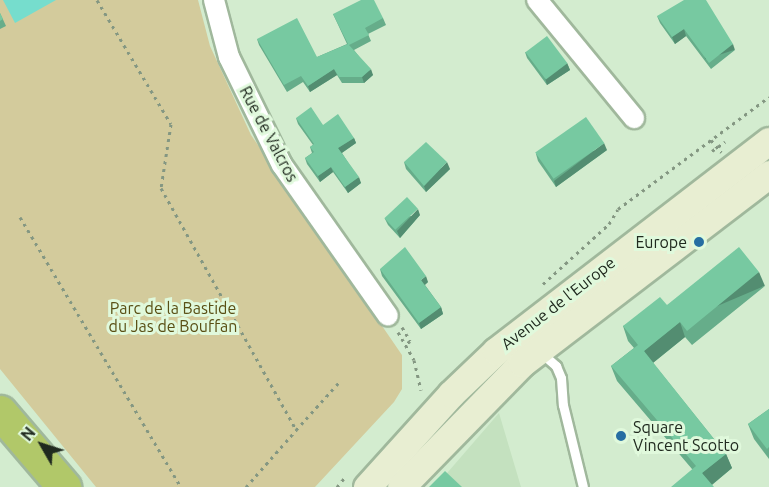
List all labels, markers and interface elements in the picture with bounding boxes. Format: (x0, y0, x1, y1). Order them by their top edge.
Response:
street label: Rue de Valcros (236, 83, 302, 185)
place label: Europe (635, 232, 687, 252)
marker: Europe (692, 235, 706, 249)
street label: Avenue de l'Europe (497, 253, 619, 353)
park label: Parc de la Bastide du Jas de Bouffan (109, 298, 237, 336)
north arrow (12, 415, 72, 475)
place label: Square Vincent Scotto (633, 417, 739, 455)
text: N (17, 423, 39, 444)
marker: Square Vincent Scotto (614, 429, 628, 443)

